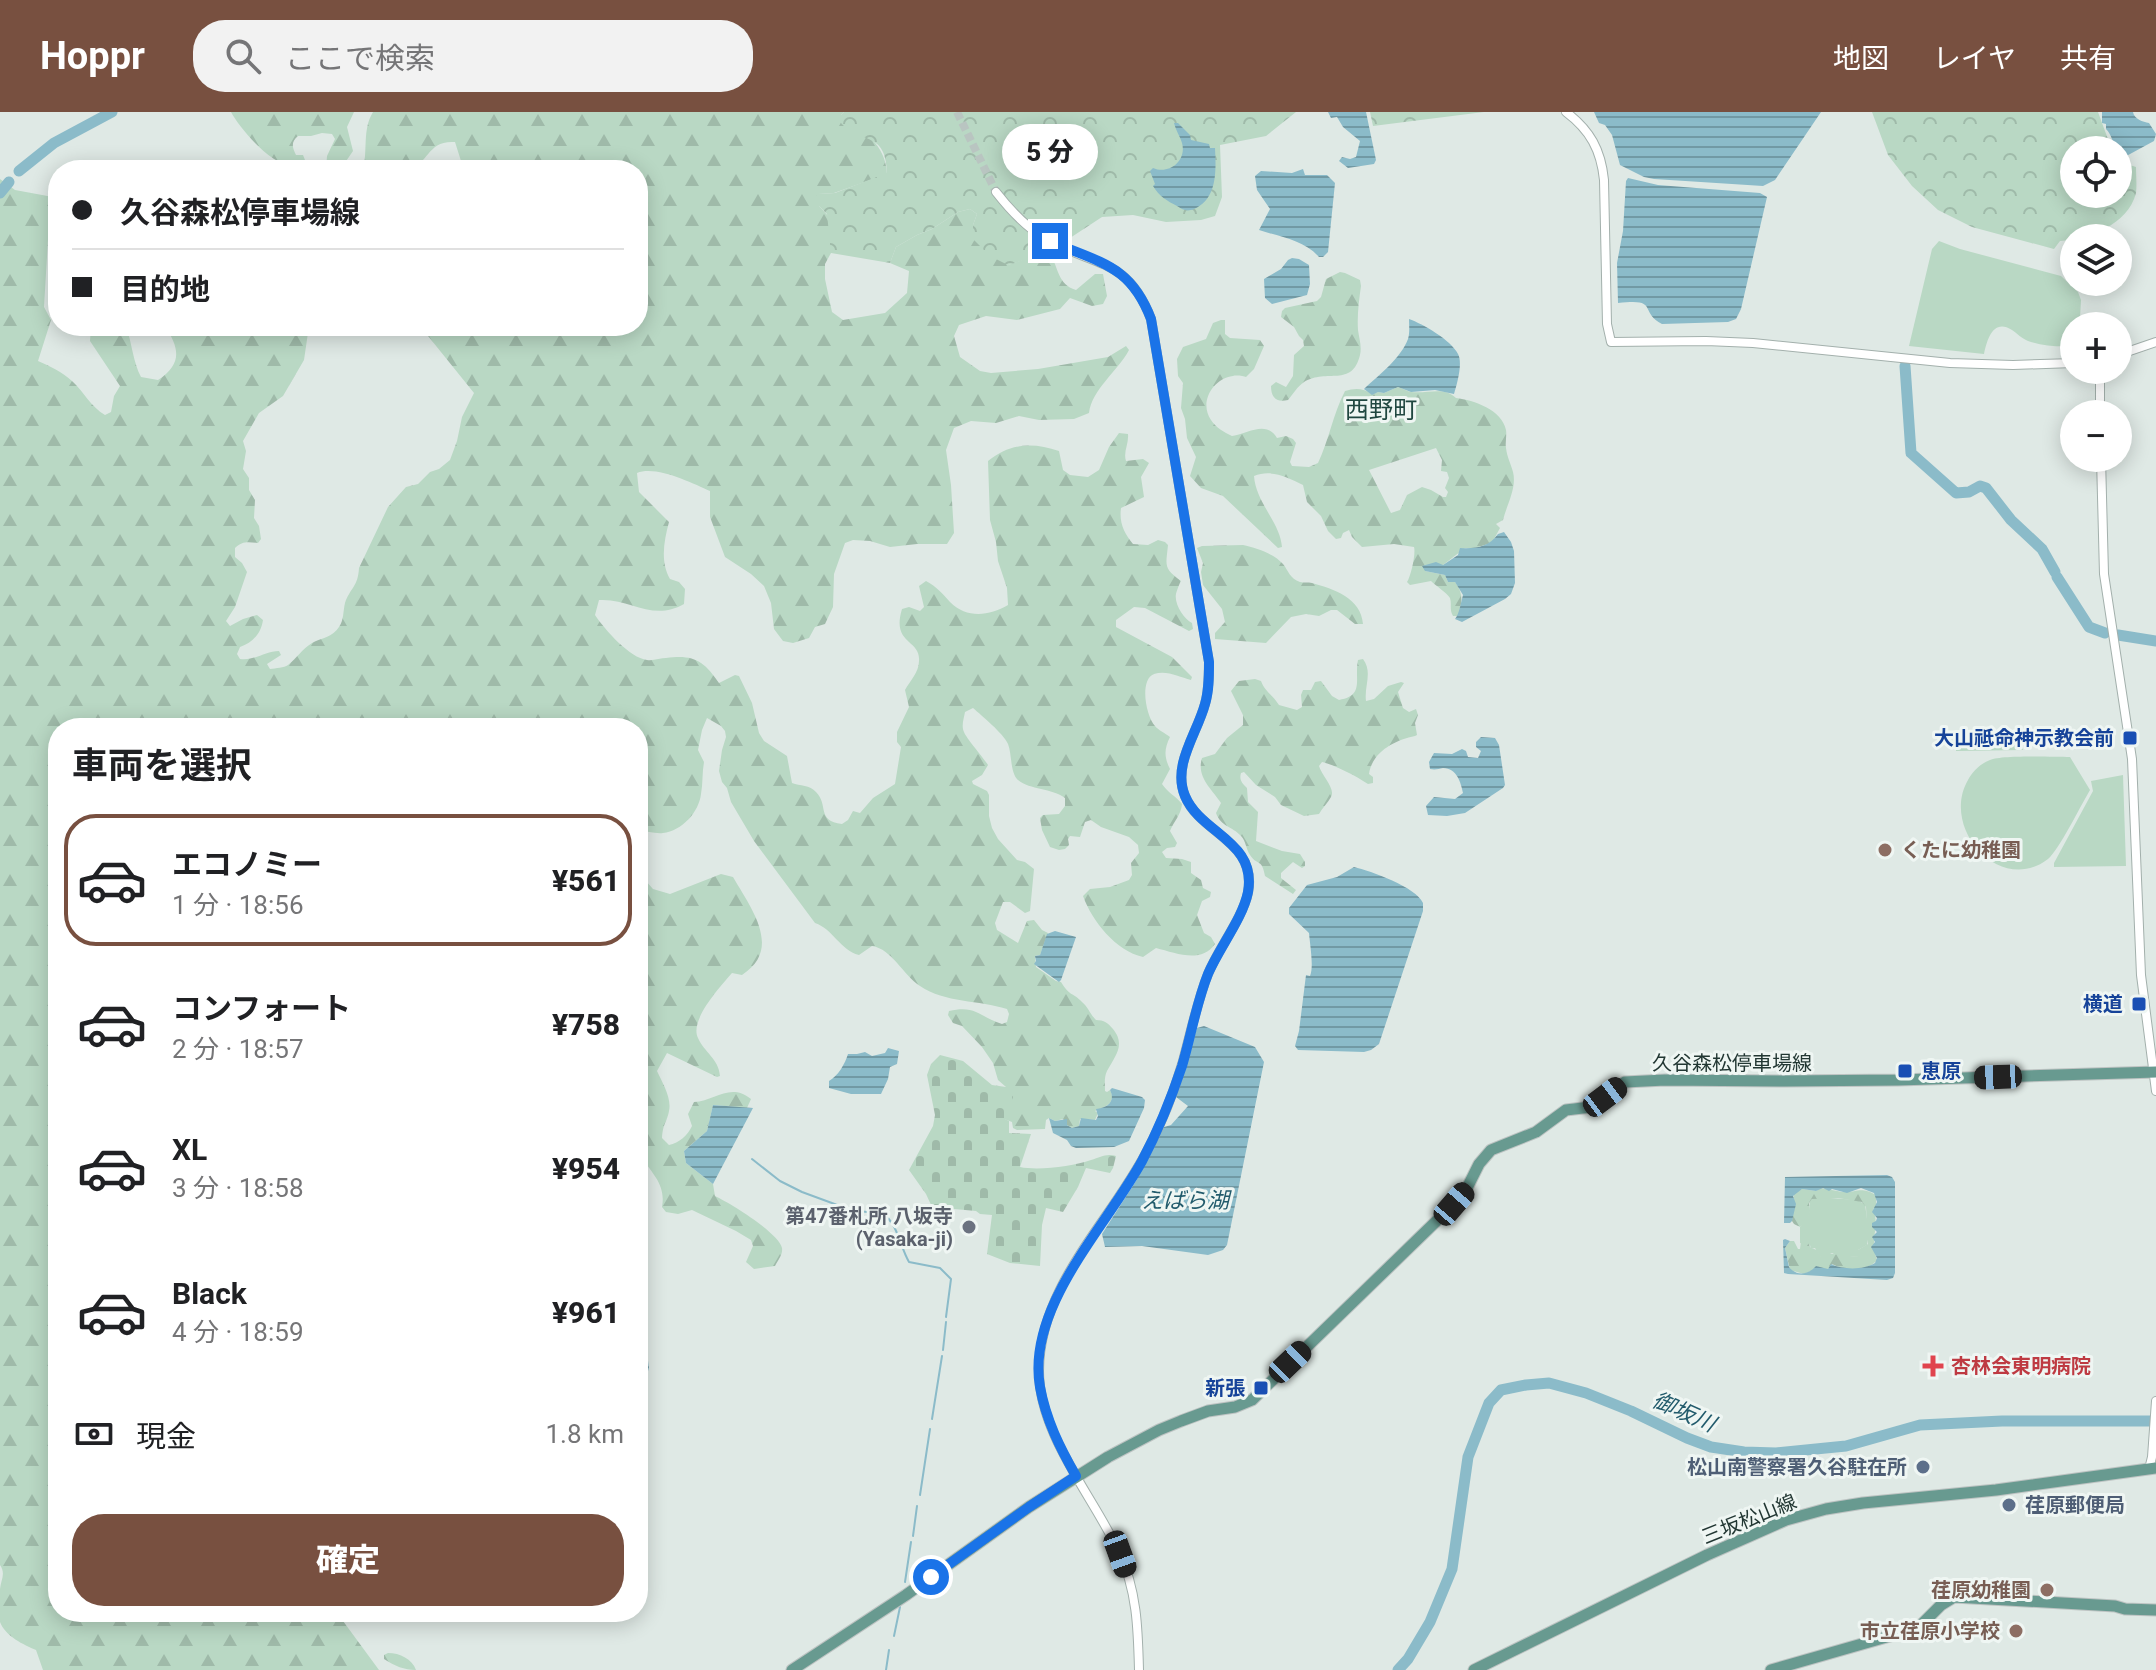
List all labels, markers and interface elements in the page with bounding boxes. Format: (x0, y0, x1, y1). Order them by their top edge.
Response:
search box (193, 20, 753, 92)
text: Hoppr (40, 34, 145, 78)
icon: search (221, 34, 265, 78)
text: ここで検索 (285, 41, 435, 76)
text: 地図 (1833, 42, 1889, 75)
text: レイヤ (1933, 42, 2016, 75)
text: 共有 (2060, 42, 2116, 75)
callout: 5 分 (1002, 125, 1098, 181)
map controls (2060, 136, 2132, 472)
button: locate (2060, 136, 2132, 208)
text: 5 分 (1026, 137, 1074, 167)
text: 久谷森松停車場線 (120, 195, 360, 230)
route end (1032, 223, 1068, 259)
button: layers (2060, 224, 2132, 296)
text: 目的地 (120, 272, 210, 307)
button: + (2060, 312, 2132, 384)
district label: 西野町 (1345, 396, 1417, 424)
button: − (2060, 400, 2132, 472)
place label: 大山祗命神示教会前 (1934, 726, 2114, 750)
marker: 大山祗命神示教会前 (2121, 729, 2139, 747)
text: 車両を選択 (72, 745, 252, 787)
place label: くたに幼稚園 (1901, 838, 2021, 862)
marker: くたに幼稚園 (1876, 841, 1894, 859)
icon: car (76, 844, 148, 916)
text: エコノミー (172, 847, 322, 882)
text: ¥561 (552, 863, 620, 898)
text: 1 分 · 18:56 (172, 890, 304, 920)
icon: car (76, 988, 148, 1060)
text: コンフォート (172, 991, 351, 1026)
place label: 横道 (2083, 992, 2123, 1016)
marker: 横道 (2130, 995, 2148, 1013)
text: ¥758 (552, 1007, 620, 1042)
text: 2 分 · 18:57 (172, 1034, 304, 1064)
street label: 久谷森松停車場線 (1652, 1051, 1812, 1075)
place label: 恵原 (1921, 1059, 1961, 1083)
marker: 恵原 (1896, 1062, 1914, 1080)
car (1974, 1064, 2022, 1090)
car (1579, 1073, 1631, 1121)
icon: car (76, 1132, 148, 1204)
text: XL (172, 1132, 207, 1167)
text: ¥954 (552, 1151, 620, 1186)
text: 3 分 · 18:58 (172, 1173, 304, 1203)
car (1429, 1178, 1479, 1230)
water label: えばら湖 (1141, 1188, 1232, 1213)
place label: 第47番札所 八坂寺 (Yasaka-ji) (785, 1204, 953, 1251)
marker: 第47番札所 八坂寺 (Yasaka-ji) (960, 1218, 978, 1236)
icon: car (76, 1276, 148, 1348)
text: Black (172, 1276, 247, 1311)
text: ¥961 (552, 1295, 620, 1330)
text: 4 分 · 18:59 (172, 1317, 304, 1347)
car (1264, 1337, 1316, 1387)
place label: 杏林会東明病院 (1951, 1354, 2091, 1378)
marker: 杏林会東明病院 (1922, 1355, 1944, 1377)
place label: 新張 (1205, 1376, 1246, 1400)
marker: 新張 (1252, 1379, 1270, 1397)
water label: 御坂川 (1649, 1387, 1721, 1438)
icon: cash (72, 1412, 116, 1456)
text: 現金 (136, 1419, 196, 1454)
text: 1.8 km (545, 1419, 624, 1449)
place label: 松山南警察署久谷駐在所 (1687, 1455, 1907, 1479)
marker: 松山南警察署久谷駐在所 (1914, 1458, 1932, 1476)
street label: 三坂松山線 (1698, 1489, 1800, 1549)
place label: 荏原郵便局 (2025, 1493, 2125, 1517)
marker: 荏原郵便局 (2000, 1496, 2018, 1514)
button: 確定 (72, 1514, 624, 1606)
car (1101, 1527, 1139, 1581)
route start (913, 1559, 949, 1595)
place label: 荏原幼稚園 (1931, 1578, 2031, 1602)
marker: 荏原幼稚園 (2038, 1581, 2056, 1599)
place label: 市立荏原小学校 (1860, 1619, 2000, 1643)
marker: 市立荏原小学校 (2007, 1622, 2025, 1640)

